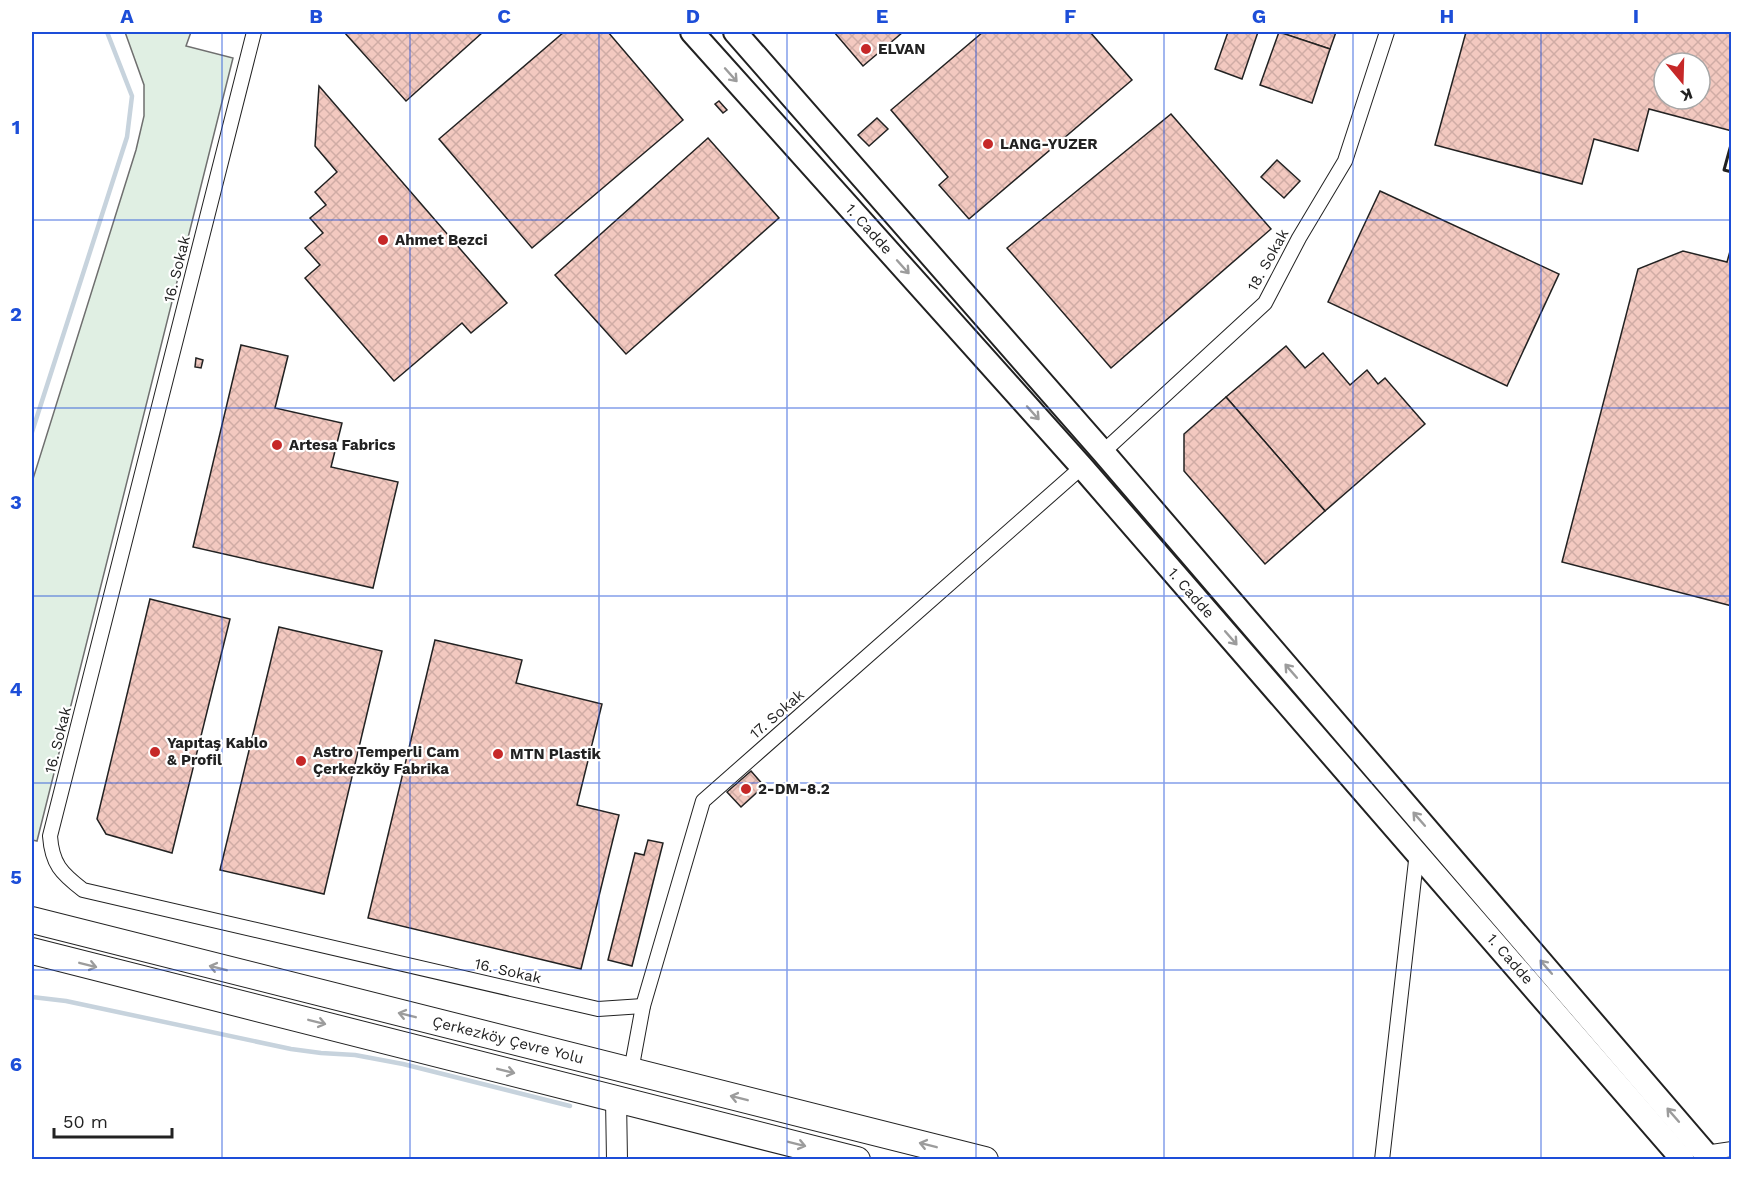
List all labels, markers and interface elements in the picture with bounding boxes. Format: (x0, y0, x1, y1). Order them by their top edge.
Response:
text: A (120, 4, 134, 28)
text: B (309, 4, 323, 28)
text: C (497, 4, 511, 28)
text: D (686, 4, 700, 28)
text: E (876, 4, 888, 28)
text: F (1064, 4, 1076, 28)
text: G (1252, 4, 1266, 28)
text: H (1440, 4, 1454, 28)
text: I (1633, 4, 1639, 28)
place label: ELVAN (878, 40, 925, 58)
marker: ELVAN (859, 42, 873, 56)
north arrow (1652, 51, 1712, 111)
one-way arrow (724, 67, 738, 82)
text: K (1678, 84, 1695, 105)
text: 1 (12, 115, 20, 139)
place label: LANG-YUZER (1000, 135, 1098, 153)
marker: LANG-YUZER (981, 137, 995, 151)
street label: 1. Cadde (842, 200, 896, 258)
street label: 18. Sokak (1244, 225, 1293, 294)
place label: Ahmet Bezci (395, 231, 488, 249)
street label: 16. Sokak (160, 233, 194, 304)
marker: Ahmet Bezci (376, 233, 390, 247)
one-way arrow (896, 259, 910, 274)
text: 2 (10, 302, 22, 326)
one-way arrow (1026, 405, 1040, 420)
place label: Artesa Fabrics (289, 436, 395, 454)
marker: Artesa Fabrics (270, 438, 284, 452)
text: 3 (10, 490, 22, 514)
street label: 1. Cadde (1164, 564, 1218, 622)
one-way arrow (1224, 630, 1238, 645)
one-way arrow (1285, 663, 1298, 679)
text: 4 (10, 677, 23, 701)
street label: 17. Sokak (746, 685, 808, 742)
street label: 16. Sokak (41, 704, 75, 775)
place label: Yapıtaş Kablo & Profil (167, 734, 268, 769)
place label: Astro Temperli Cam Çerkezköy Fabrika (313, 743, 459, 778)
marker: Yapıtaş Kablo & Profil (148, 745, 162, 759)
place label: MTN Plastik (510, 745, 601, 763)
marker: MTN Plastik (491, 747, 505, 761)
marker: Astro Temperli Cam Çerkezköy Fabrika (294, 754, 308, 768)
place label: 2-DM-8.2 (758, 780, 830, 798)
marker: 2-DM-8.2 (739, 782, 753, 796)
one-way arrow (1412, 811, 1425, 827)
text: 5 (10, 865, 22, 889)
street label: 1. Cadde (1483, 930, 1537, 988)
street label: 16. Sokak (473, 955, 544, 988)
one-way arrow (1539, 959, 1552, 975)
one-way arrow (79, 960, 98, 972)
one-way arrow (209, 962, 228, 973)
one-way arrow (398, 1009, 417, 1021)
street label: Çerkezköy Çevre Yolu (430, 1012, 586, 1068)
one-way arrow (307, 1017, 326, 1029)
text: 6 (10, 1052, 22, 1076)
one-way arrow (496, 1065, 515, 1077)
one-way arrow (730, 1092, 749, 1103)
scale bar (54, 1101, 172, 1139)
one-way arrow (1666, 1108, 1680, 1123)
text: 50 m (63, 1111, 108, 1132)
one-way arrow (787, 1139, 806, 1151)
one-way arrow (919, 1139, 938, 1151)

